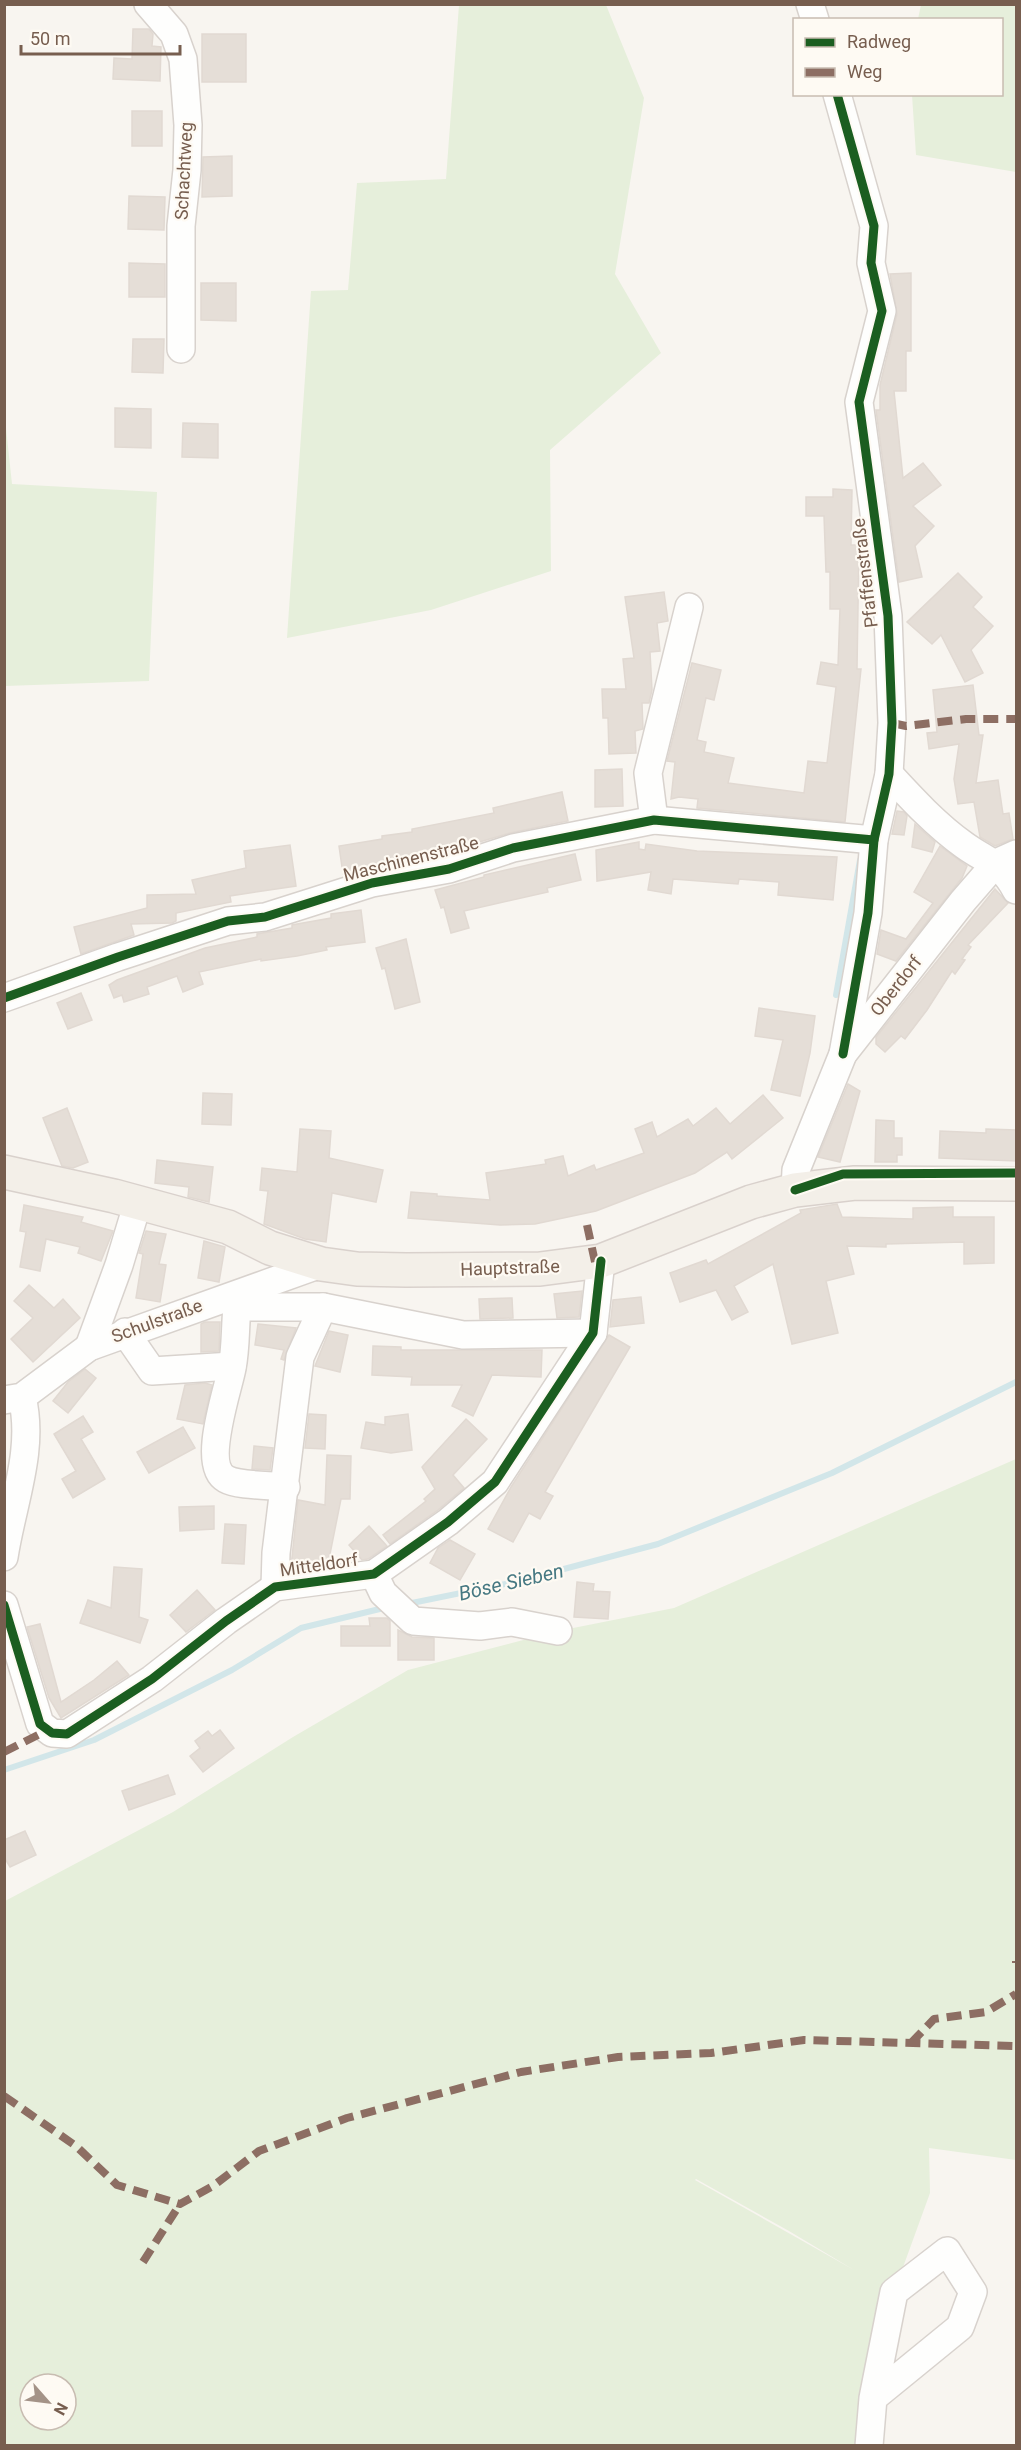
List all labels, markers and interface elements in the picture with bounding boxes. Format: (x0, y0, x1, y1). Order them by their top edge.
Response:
scale bar (21, 18, 180, 56)
legend (793, 18, 1003, 96)
text: 50 m (30, 28, 70, 49)
text: Radweg (847, 31, 911, 52)
text: Weg (847, 61, 882, 82)
street label: Schachtweg (170, 121, 197, 221)
street label: Pfaffenstraße (847, 517, 882, 629)
street label: Maschinenstraße (341, 832, 481, 886)
street label: Oberdorf (866, 951, 926, 1020)
street label: Hauptstraße (460, 1255, 560, 1280)
street label: Schulstraße (108, 1294, 205, 1347)
street label: Mitteldorf (279, 1549, 360, 1580)
water label: Böse Sieben (456, 1558, 566, 1606)
north arrow (18, 2372, 78, 2432)
text: N (50, 2399, 72, 2418)

